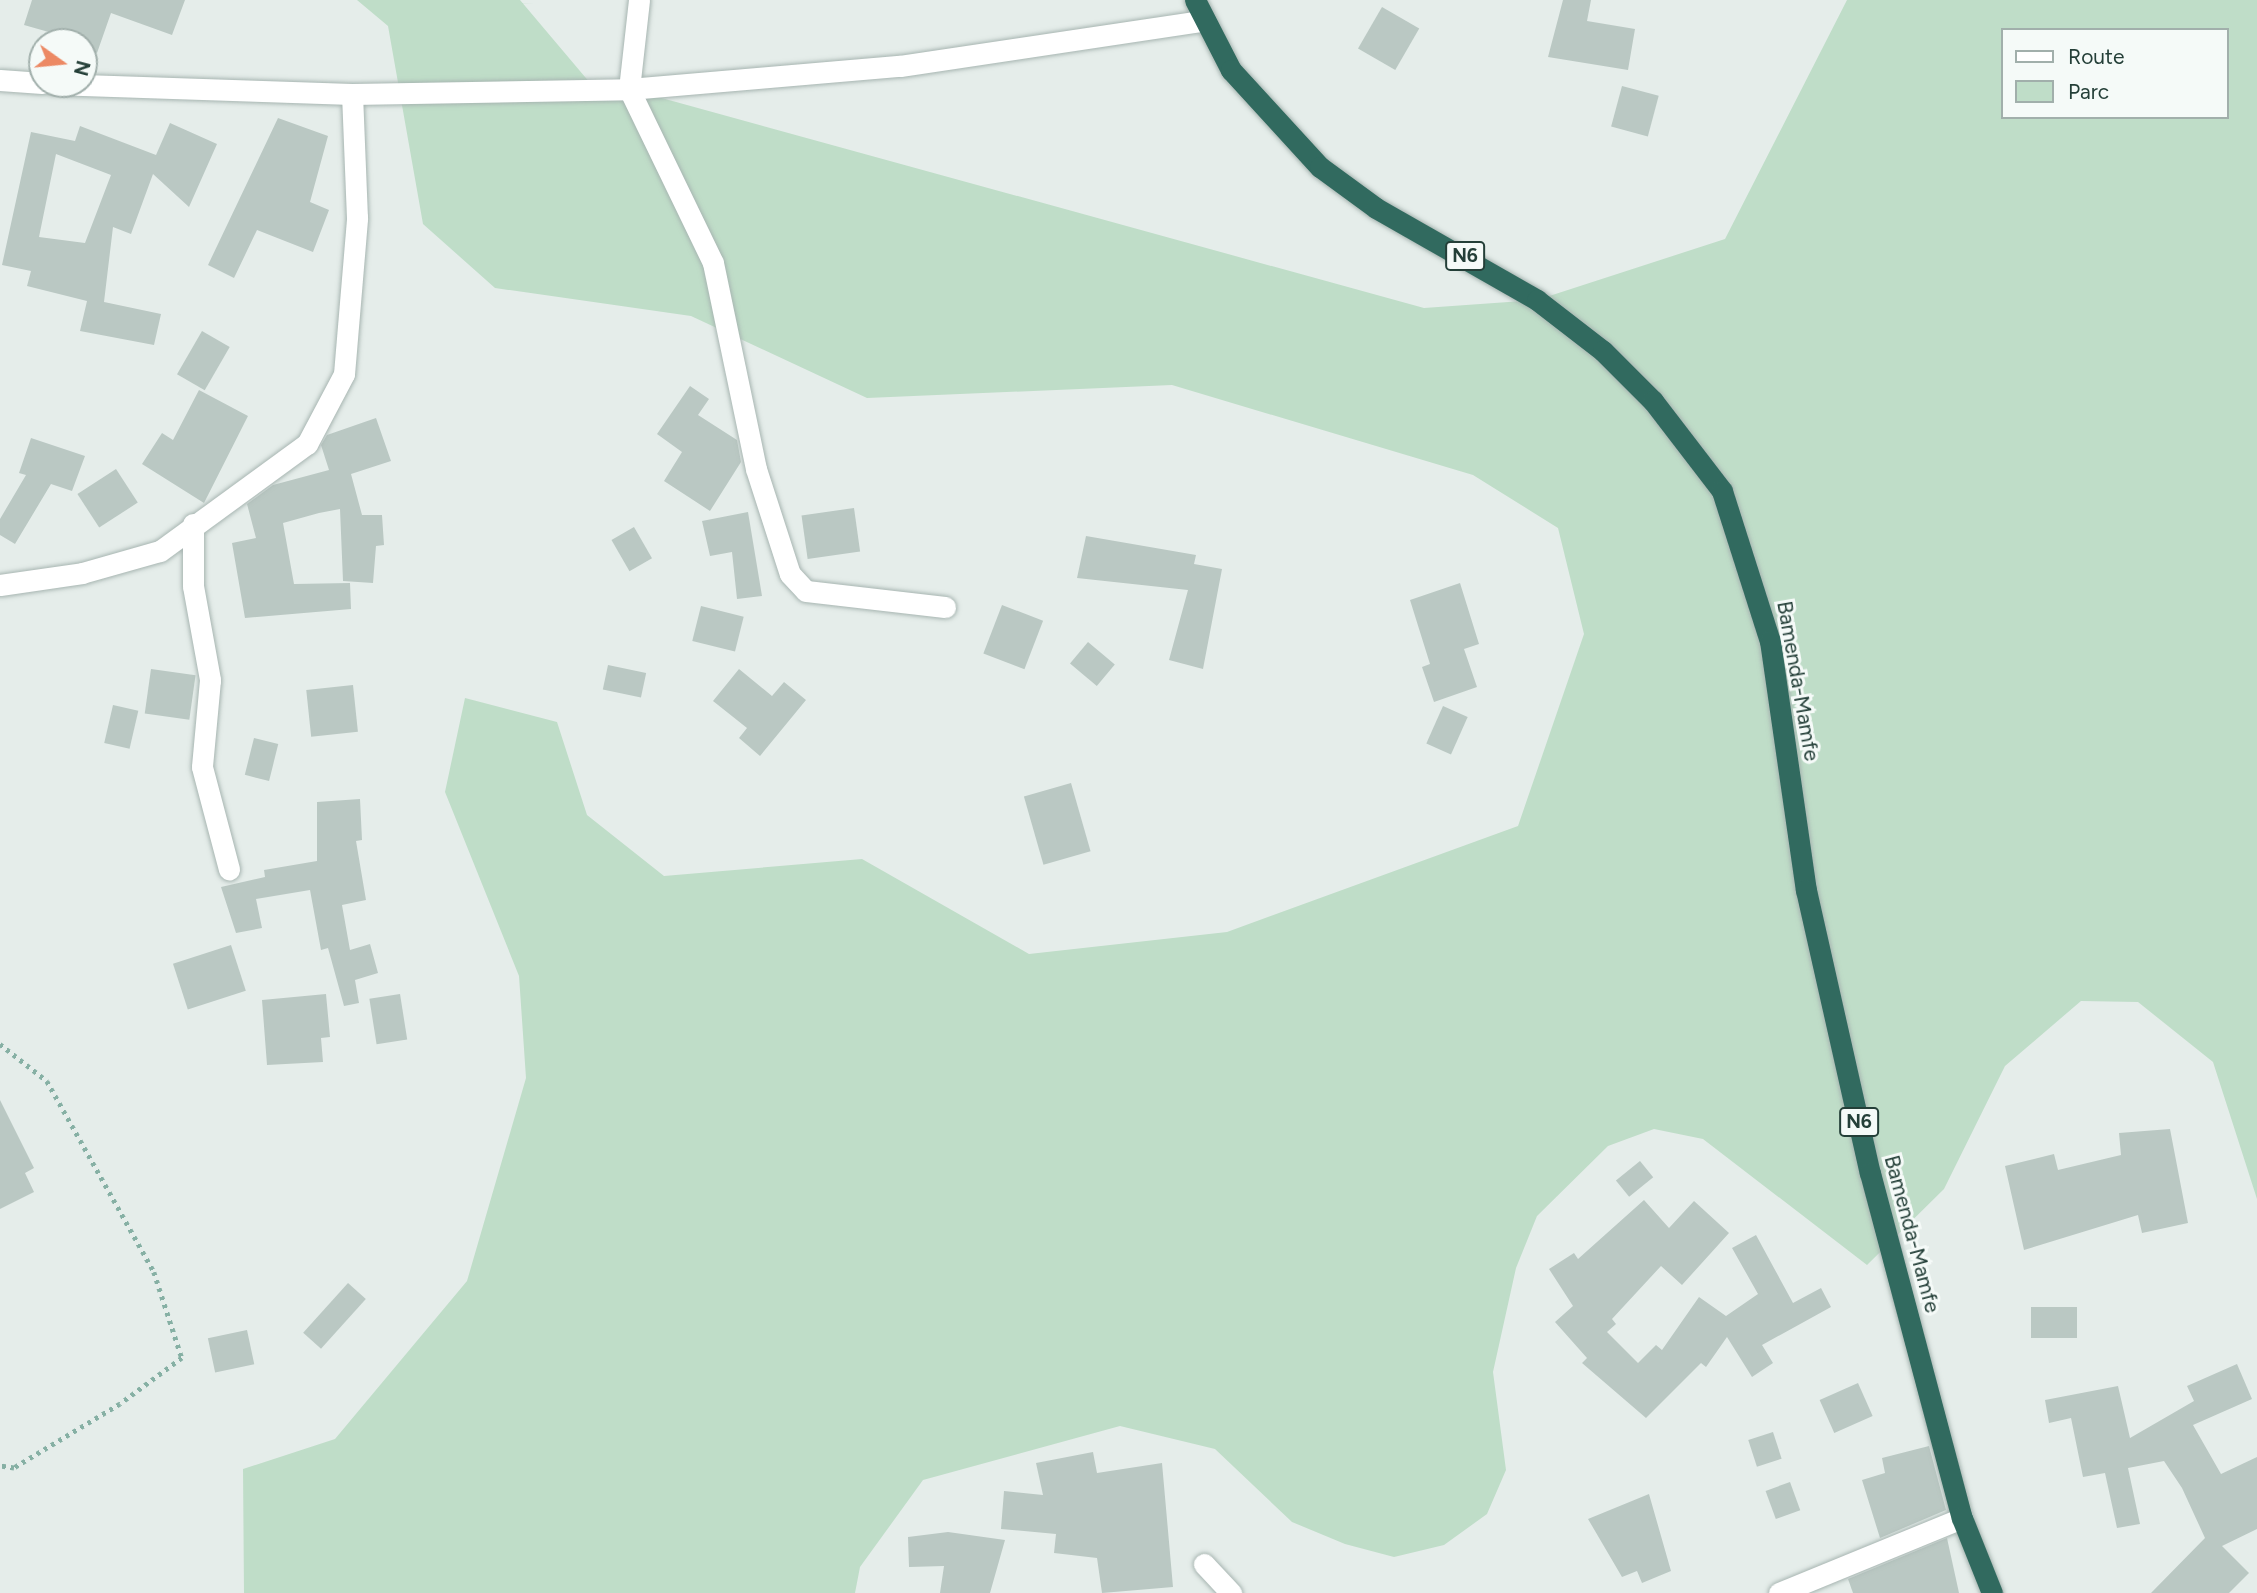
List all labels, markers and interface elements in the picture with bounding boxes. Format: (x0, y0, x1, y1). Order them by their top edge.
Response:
north arrow (28, 28, 98, 98)
legend (2002, 28, 2229, 119)
text: Route (2068, 44, 2124, 69)
text: N (69, 58, 95, 78)
text: Parc (2068, 79, 2109, 104)
road number: N6 (1444, 240, 1486, 272)
street label: Bamenda-Mamfe (1772, 599, 1824, 763)
road number: N6 (1838, 1106, 1880, 1138)
street label: Bamenda-Mamfe (1879, 1153, 1945, 1315)

